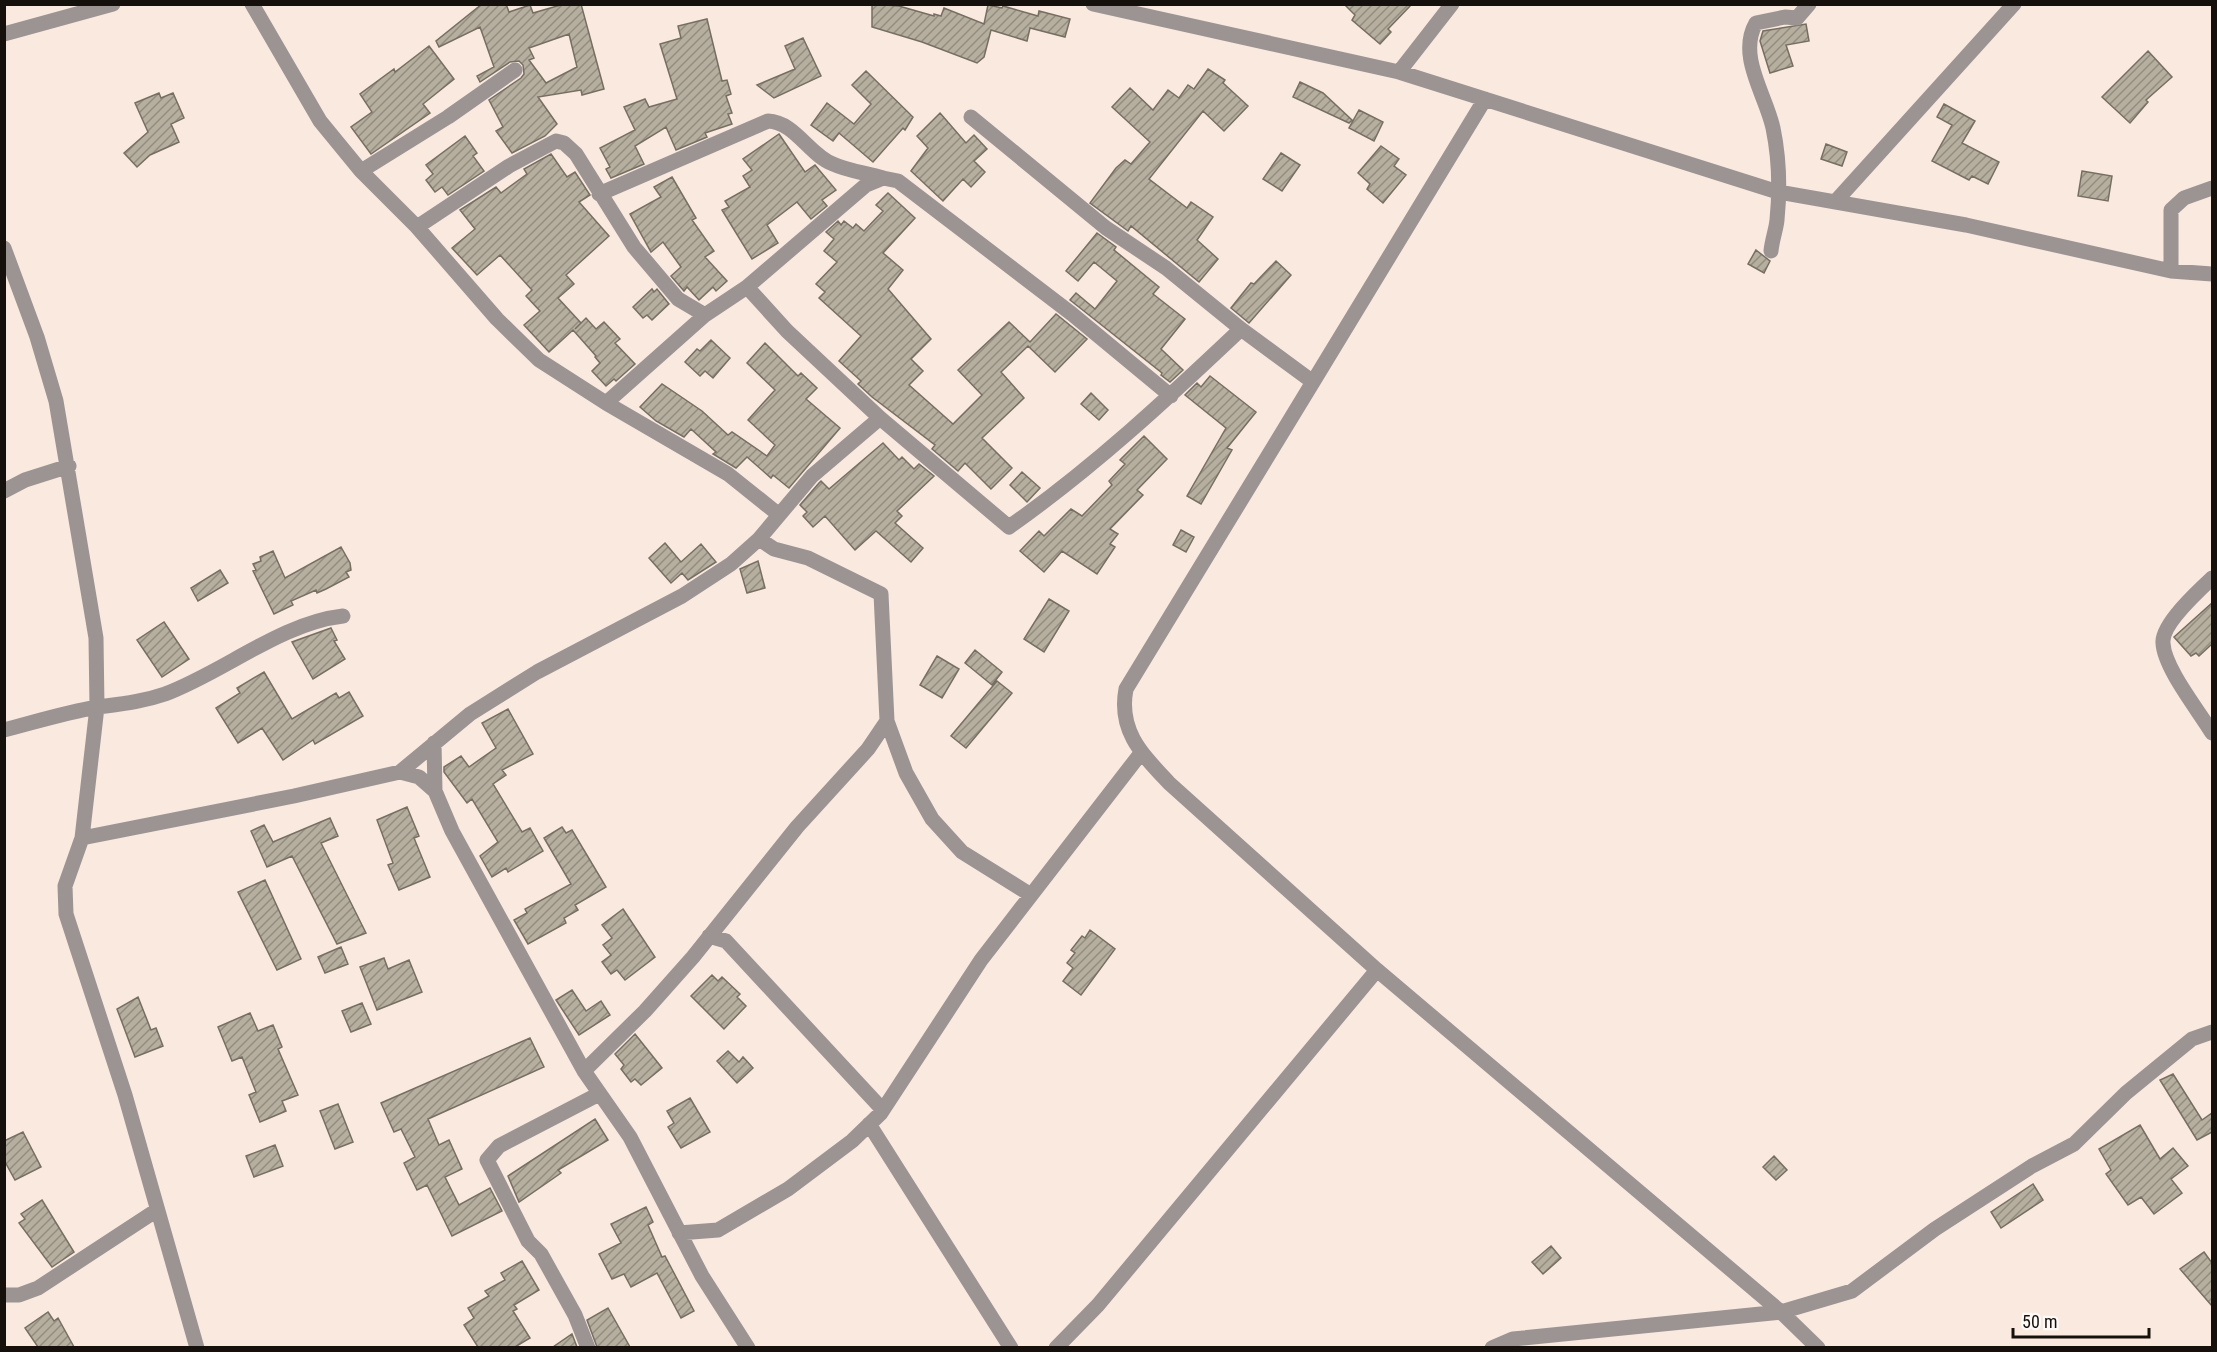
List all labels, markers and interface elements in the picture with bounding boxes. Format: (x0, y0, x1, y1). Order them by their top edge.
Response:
scale bar (2013, 1301, 2150, 1339)
text: 50 m (2022, 1311, 2057, 1332)

